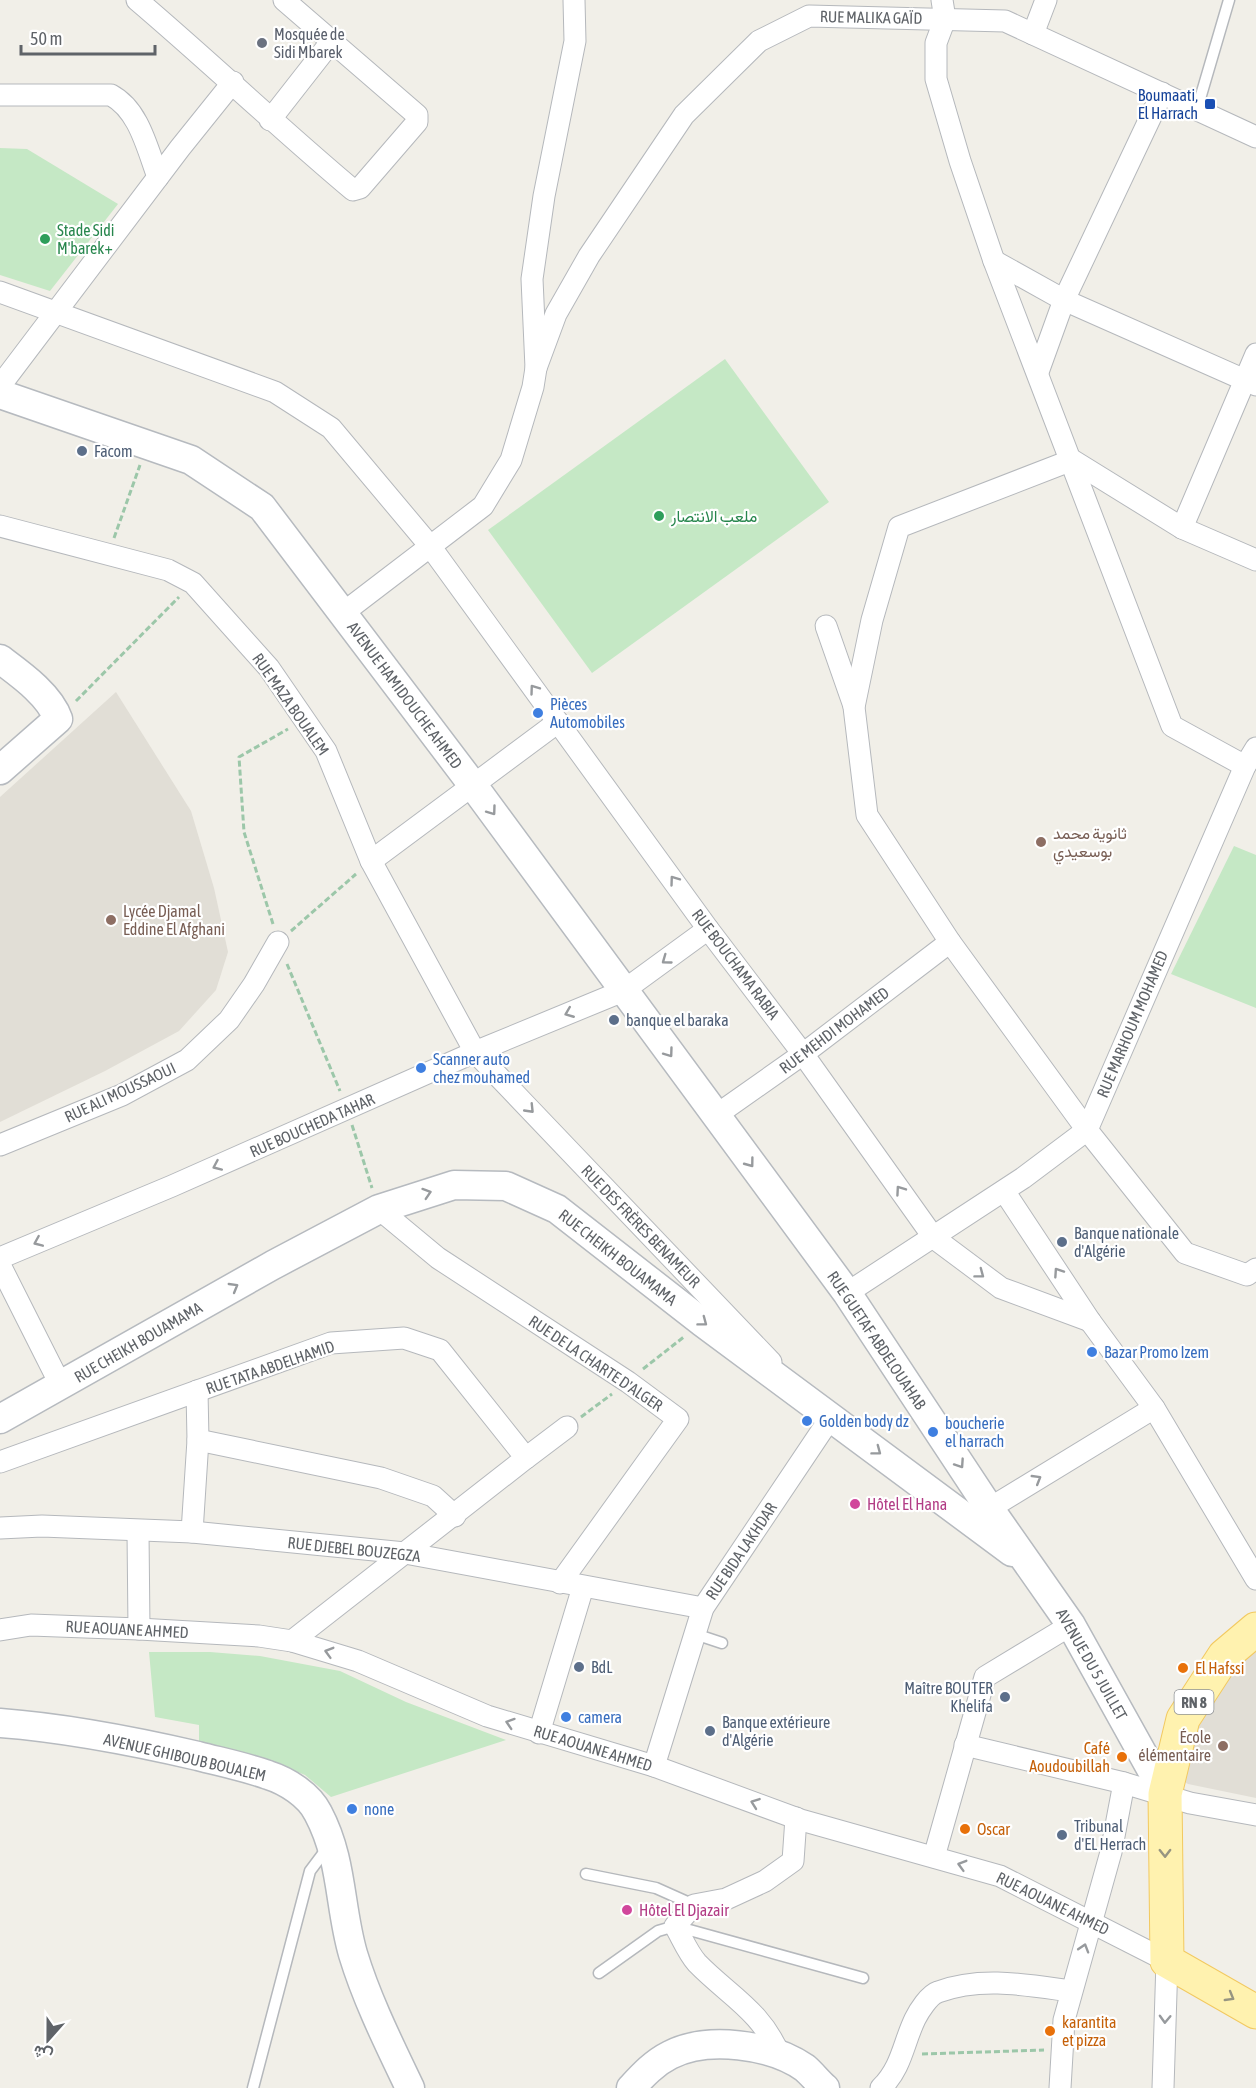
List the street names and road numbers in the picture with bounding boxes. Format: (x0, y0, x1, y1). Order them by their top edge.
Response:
street label: RUE MALIKA GAÏD (820, 7, 922, 27)
street label: AVENUE HAMIDOUCHE AHMED (344, 618, 466, 772)
street label: RUE MAZA BOUALEM (249, 650, 333, 758)
street label: RUE BOUCHAMA RABIA (689, 905, 783, 1023)
street label: RUE MARHOUM MOHAMED (1093, 948, 1171, 1100)
street label: RUE MEHDI MOHAMED (776, 983, 892, 1077)
street label: RUE ALI MOUSSAOUI (62, 1058, 178, 1126)
street label: RUE BOUCHEDA TAHAR (247, 1089, 377, 1161)
street label: RUE DES FRÈRES BENAMEUR (578, 1161, 704, 1291)
street label: RUE CHEIKH BOUAMAMA (556, 1205, 681, 1309)
street label: RUE GUETAF ABDELOUAHAB (824, 1268, 930, 1413)
street label: RUE CHEIKH BOUAMAMA (71, 1298, 205, 1386)
street label: RUE DE LA CHARTE D'ALGER (526, 1311, 666, 1415)
street label: RUE TATA ABDELHAMID (203, 1337, 337, 1397)
street label: RUE BIDA LAKHDAR (702, 1499, 780, 1603)
street label: RUE DJEBEL BOUZEGZA (287, 1533, 422, 1565)
street label: AVENUE DU 5 JUILLET (1053, 1605, 1131, 1723)
street label: RUE AOUANE AHMED (65, 1617, 189, 1641)
road number: RN 8 (1174, 1690, 1214, 1714)
street label: RUE AOUANE AHMED (532, 1721, 654, 1775)
street label: AVENUE GHIBOUB BOUALEM (102, 1730, 268, 1784)
street label: RUE AOUANE AHMED (994, 1868, 1112, 1938)

